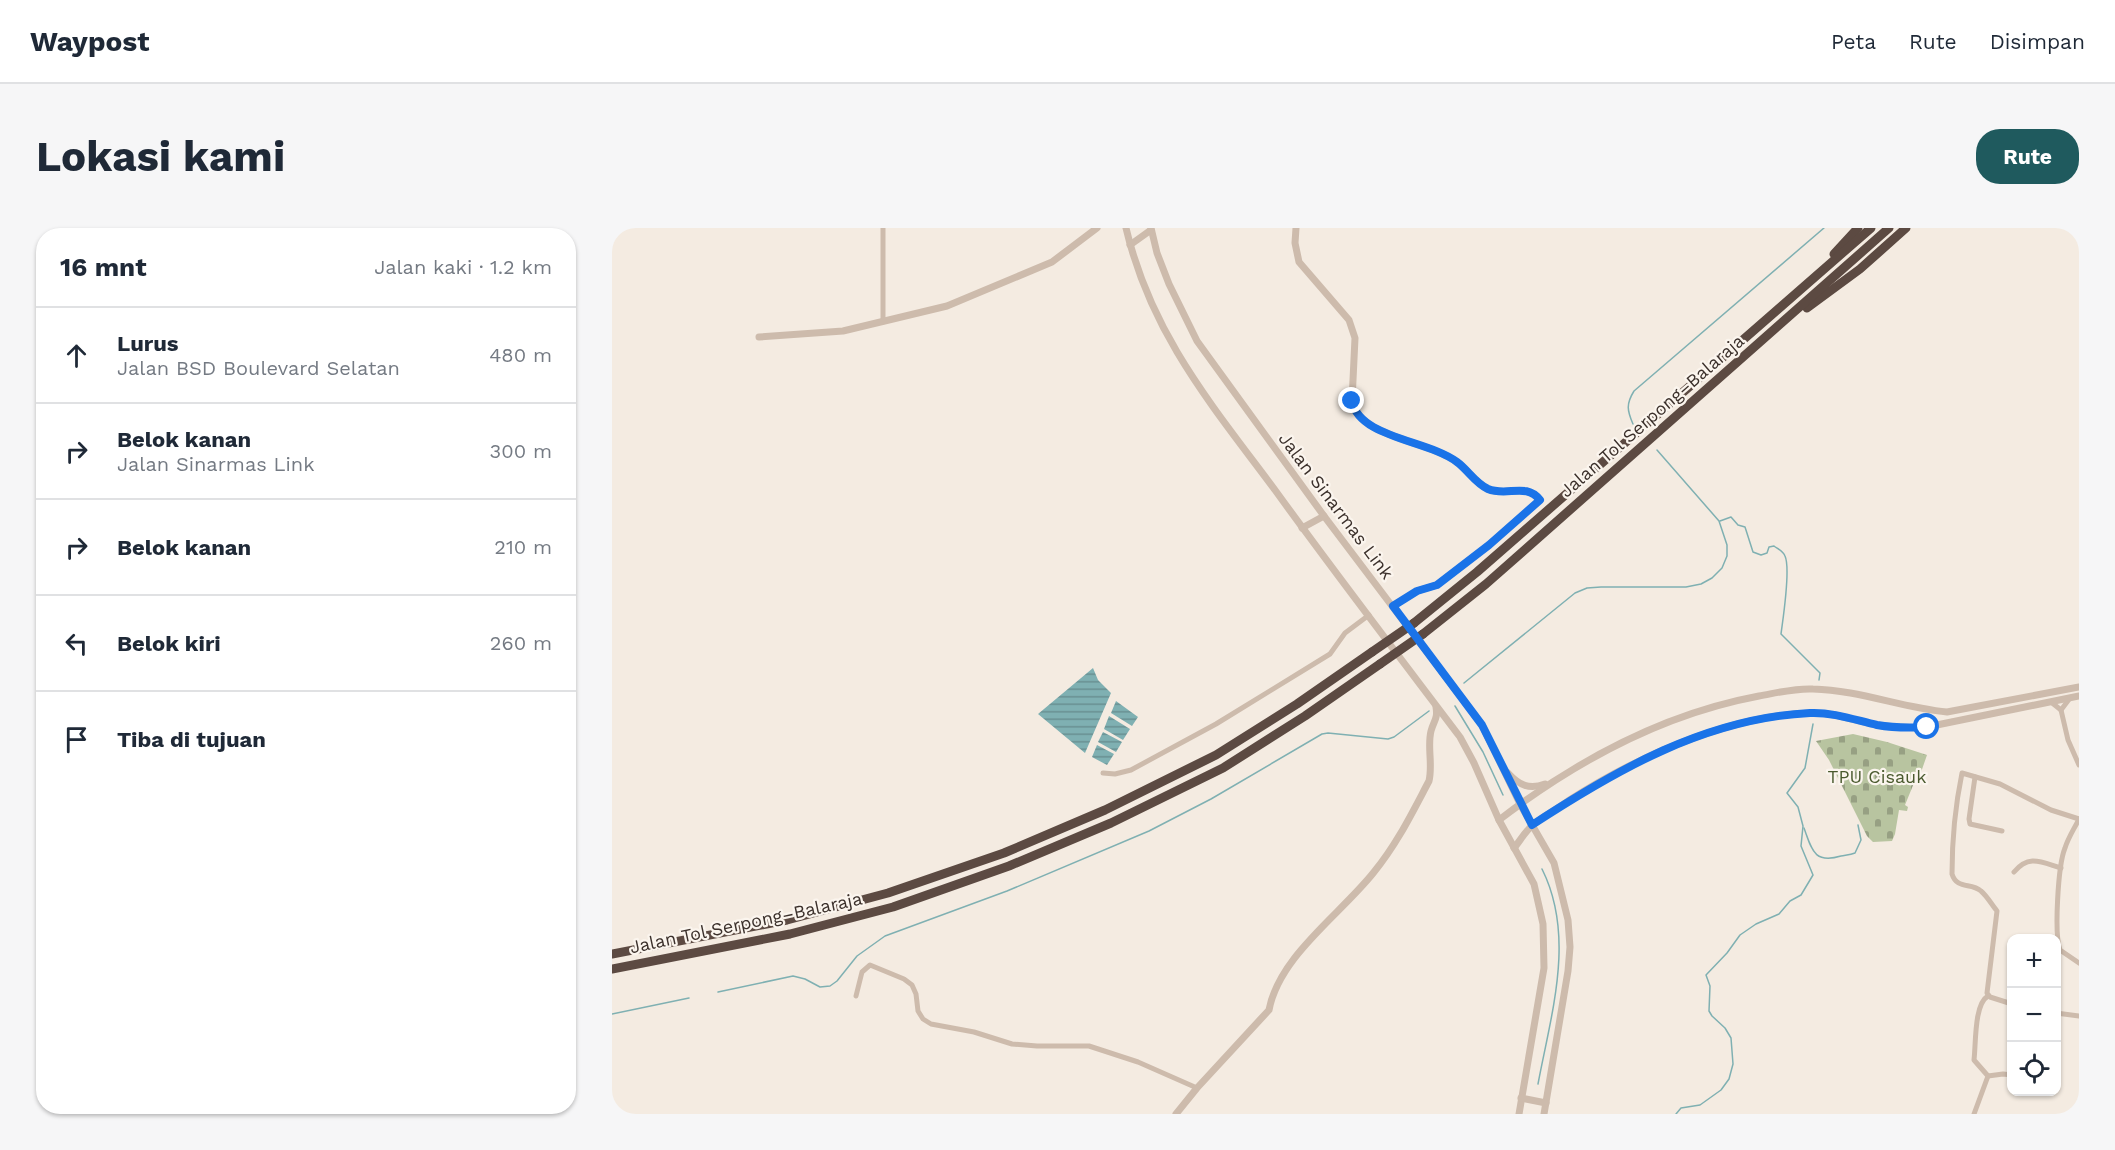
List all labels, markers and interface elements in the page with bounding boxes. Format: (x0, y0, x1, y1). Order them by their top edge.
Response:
text: Waypost (30, 25, 149, 58)
text: Peta (1831, 29, 1876, 54)
text: Rute (1909, 29, 1957, 54)
text: Disimpan (1990, 29, 2085, 54)
button: Rute (1976, 129, 2079, 184)
text: Lokasi kami (36, 132, 285, 181)
text: 16 mnt (60, 252, 147, 282)
text: Jalan kaki · 1.2 km (374, 255, 552, 279)
street label: Jalan Tol Serpong–Balaraja (1555, 330, 1748, 501)
text: Lurus (117, 331, 179, 356)
icon: ahead (60, 339, 93, 372)
text: 480 m (489, 343, 552, 367)
text: Jalan BSD Boulevard Selatan (117, 356, 400, 380)
route end (1338, 387, 1364, 413)
text: Belok kanan (117, 427, 251, 452)
street label: Jalan Sinarmas Link (1275, 428, 1398, 583)
icon: right (60, 435, 93, 468)
text: 300 m (490, 439, 552, 463)
text: Jalan Sinarmas Link (117, 452, 315, 476)
icon: right (60, 531, 93, 564)
text: Belok kanan (117, 535, 251, 560)
text: 210 m (494, 535, 552, 559)
icon: left (60, 627, 93, 660)
text: Belok kiri (117, 631, 221, 656)
text: 260 m (490, 631, 552, 655)
route start (1913, 713, 1939, 739)
icon: arrive (60, 723, 93, 756)
text: Tiba di tujuan (117, 727, 266, 752)
park label: TPU Cisauk (1828, 766, 1926, 787)
street label: Jalan Tol Serpong–Balaraja (628, 888, 864, 957)
map controls (2007, 934, 2061, 1096)
button: + (2007, 934, 2061, 988)
button: − (2007, 988, 2061, 1042)
button: locate (2007, 1042, 2061, 1096)

